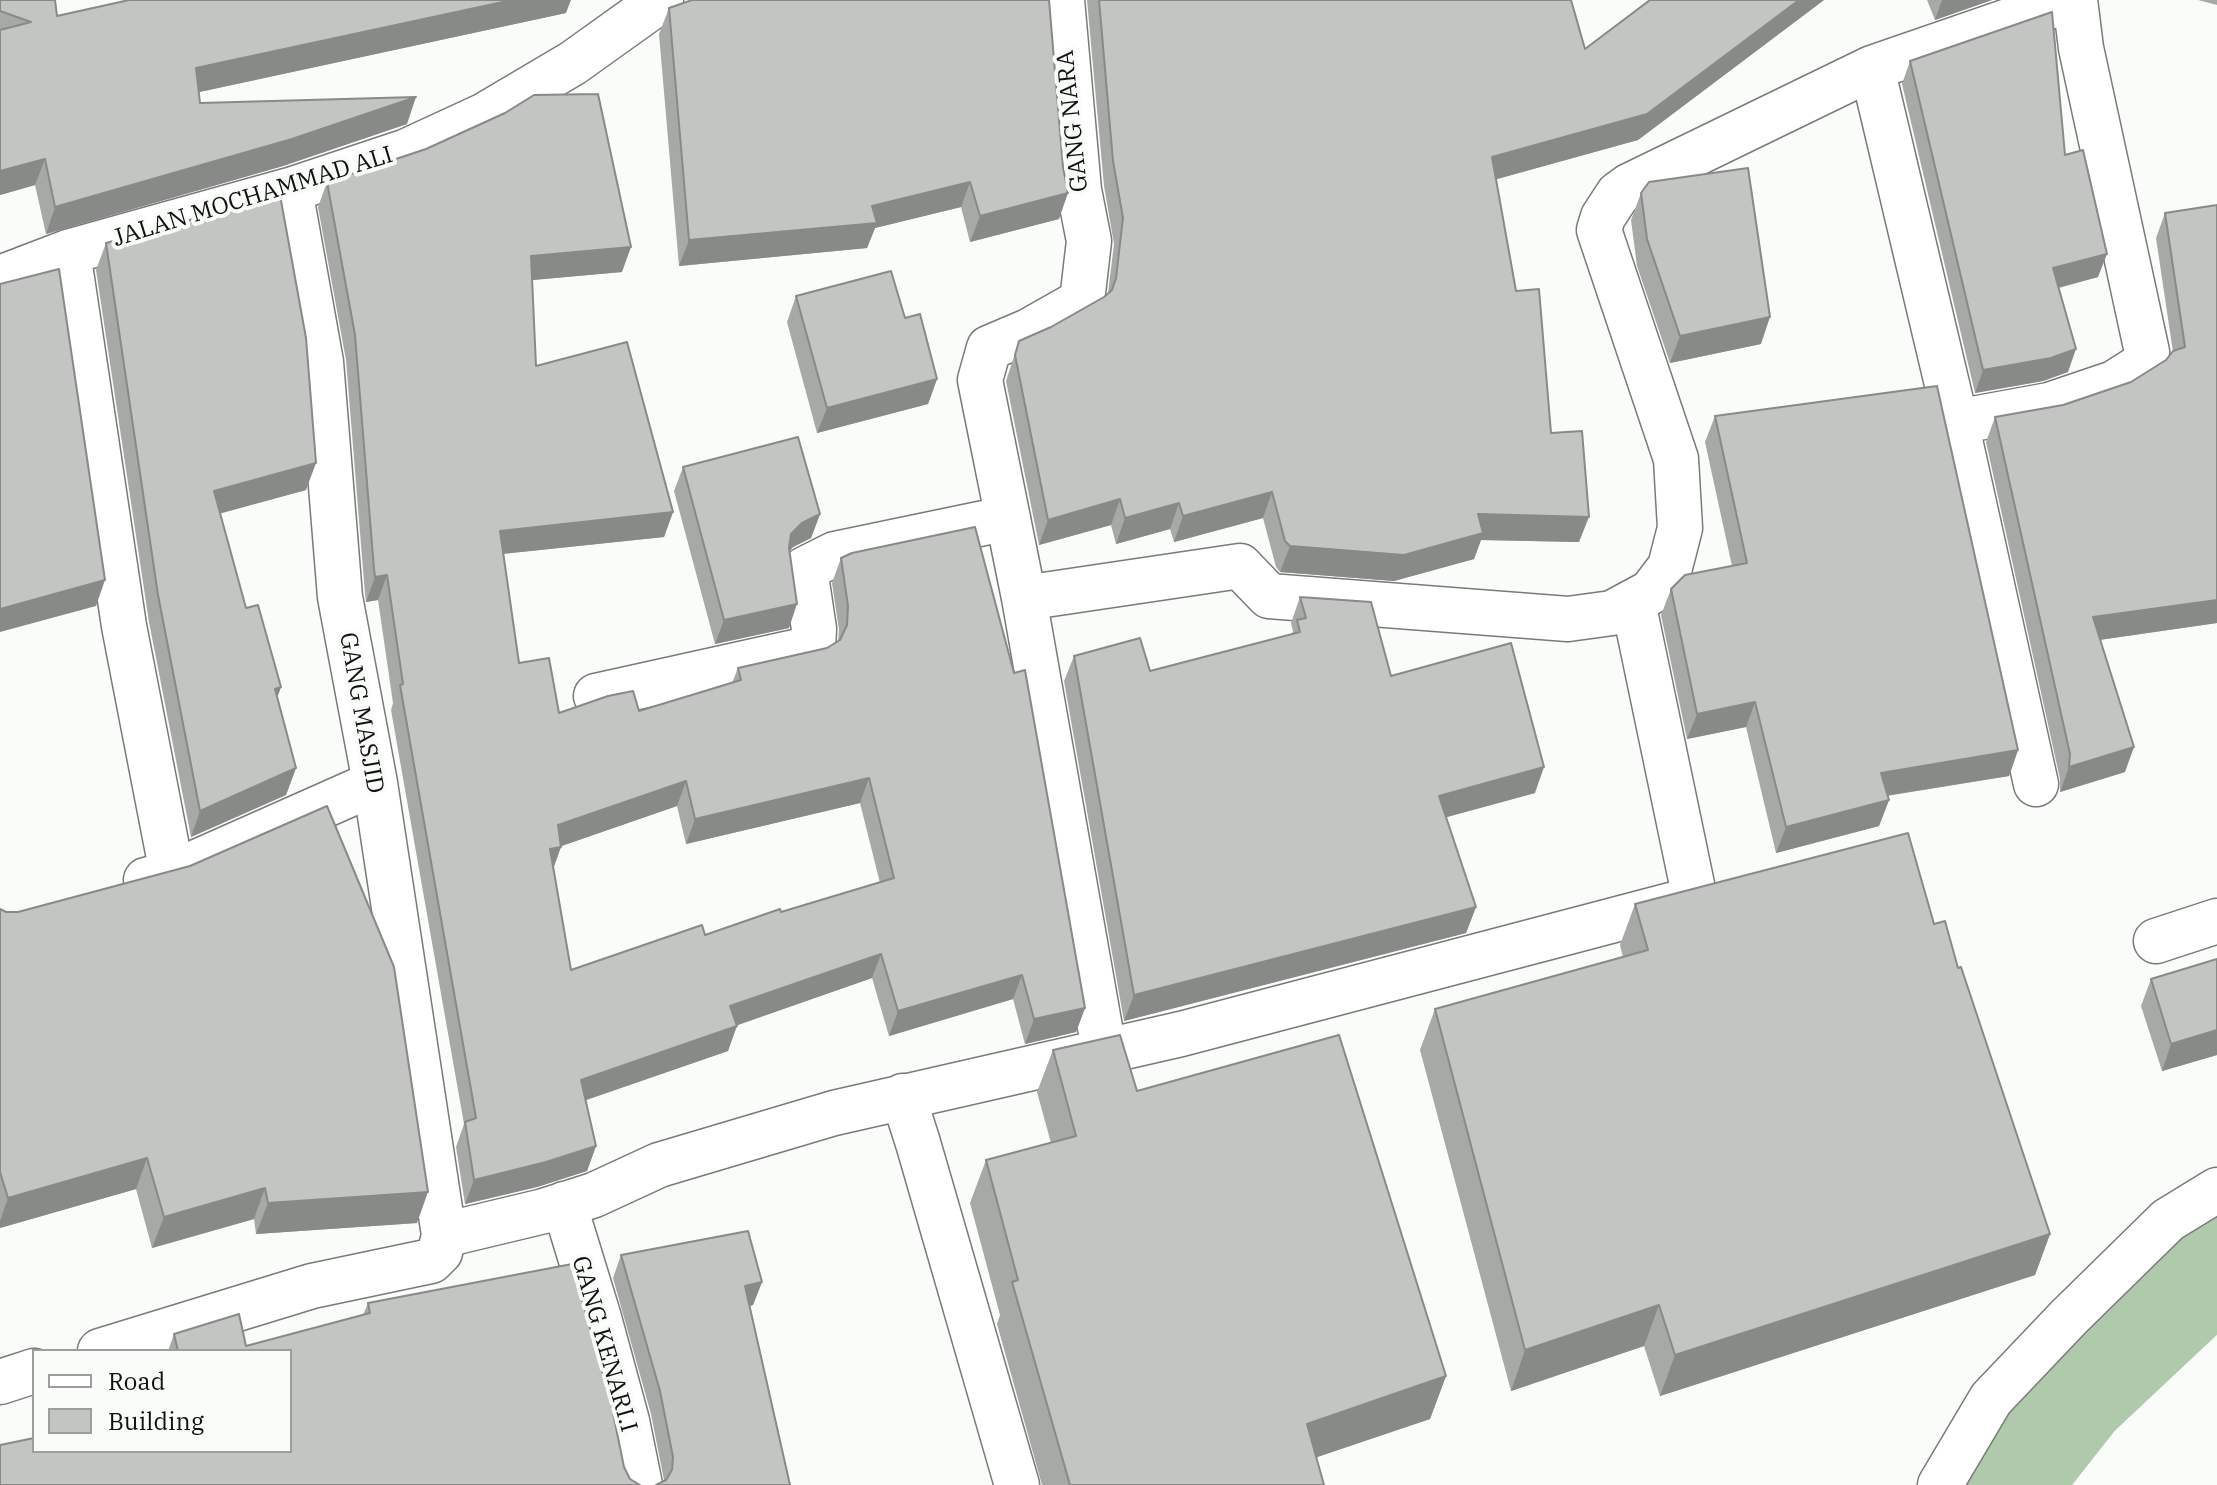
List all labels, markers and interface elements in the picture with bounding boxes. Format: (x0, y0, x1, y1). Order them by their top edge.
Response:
street label: GANG NARA (1051, 48, 1095, 194)
street label: JALAN MOCHAMMAD ALI (110, 141, 396, 253)
street label: GANG MASJID (333, 630, 389, 796)
street label: GANG KENARI.I (565, 1253, 643, 1435)
legend (32, 1349, 292, 1453)
text: Road (108, 1365, 165, 1397)
text: Building (108, 1405, 204, 1437)

